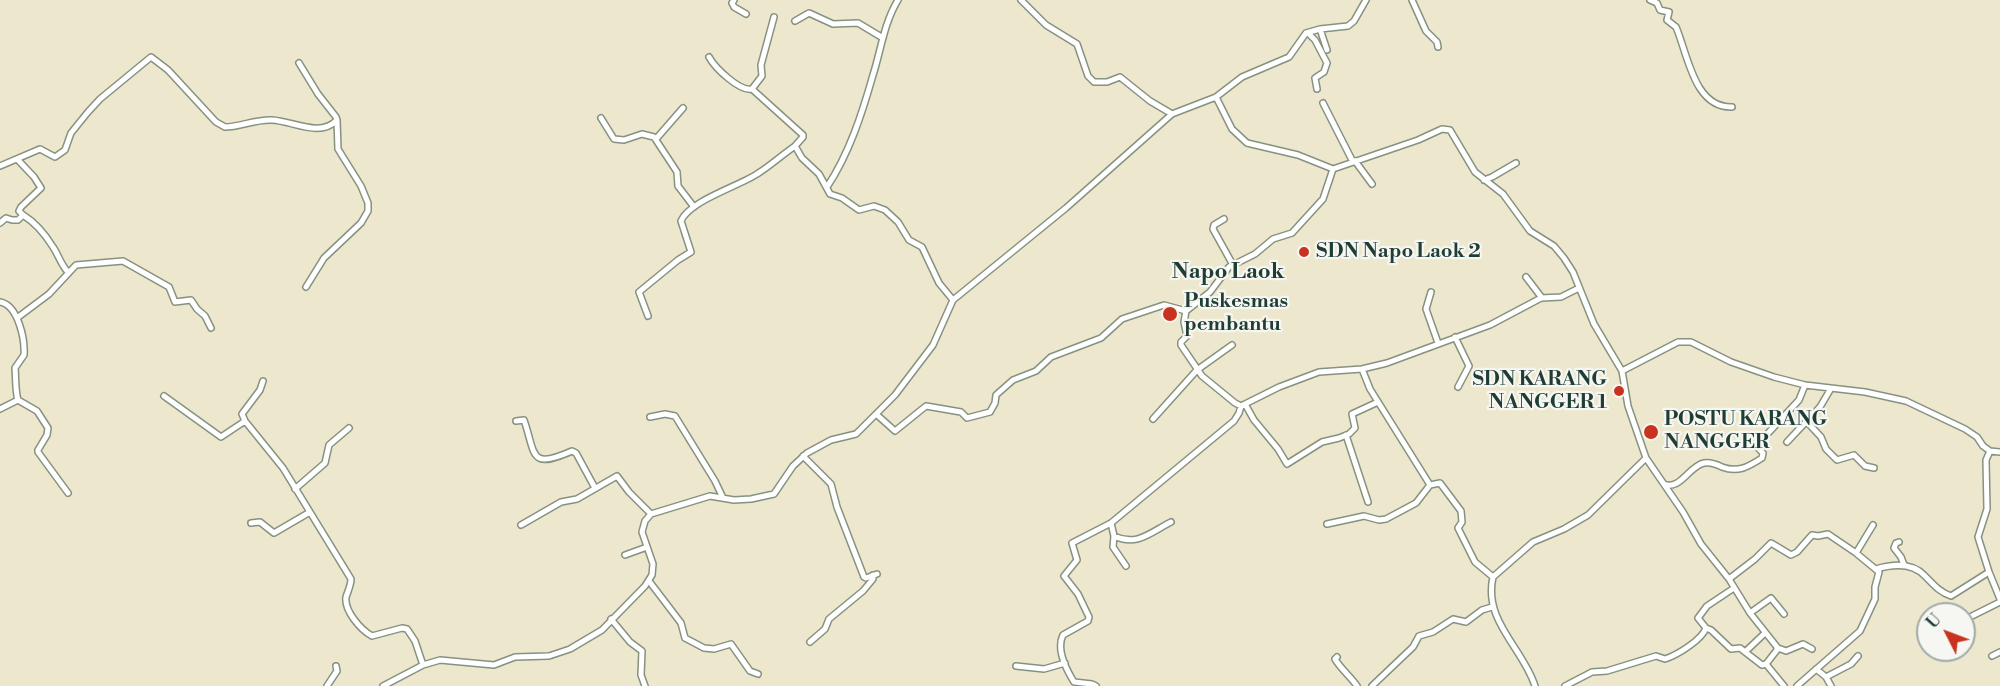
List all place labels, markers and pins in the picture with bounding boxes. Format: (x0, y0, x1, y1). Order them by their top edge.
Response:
place label: SDN Napo Laok 2 (1316, 240, 1481, 264)
marker: SDN Napo Laok 2 (1297, 245, 1311, 259)
place label: Puskesmas pembantu (1184, 290, 1288, 337)
marker: Puskesmas pembantu (1161, 305, 1179, 323)
place label: SDN KARANG NANGGER 1 (1472, 368, 1607, 415)
marker: SDN KARANG NANGGER 1 (1612, 384, 1626, 398)
place label: POSTU KARANG NANGGER (1664, 408, 1827, 455)
marker: POSTU KARANG NANGGER (1642, 423, 1660, 441)

